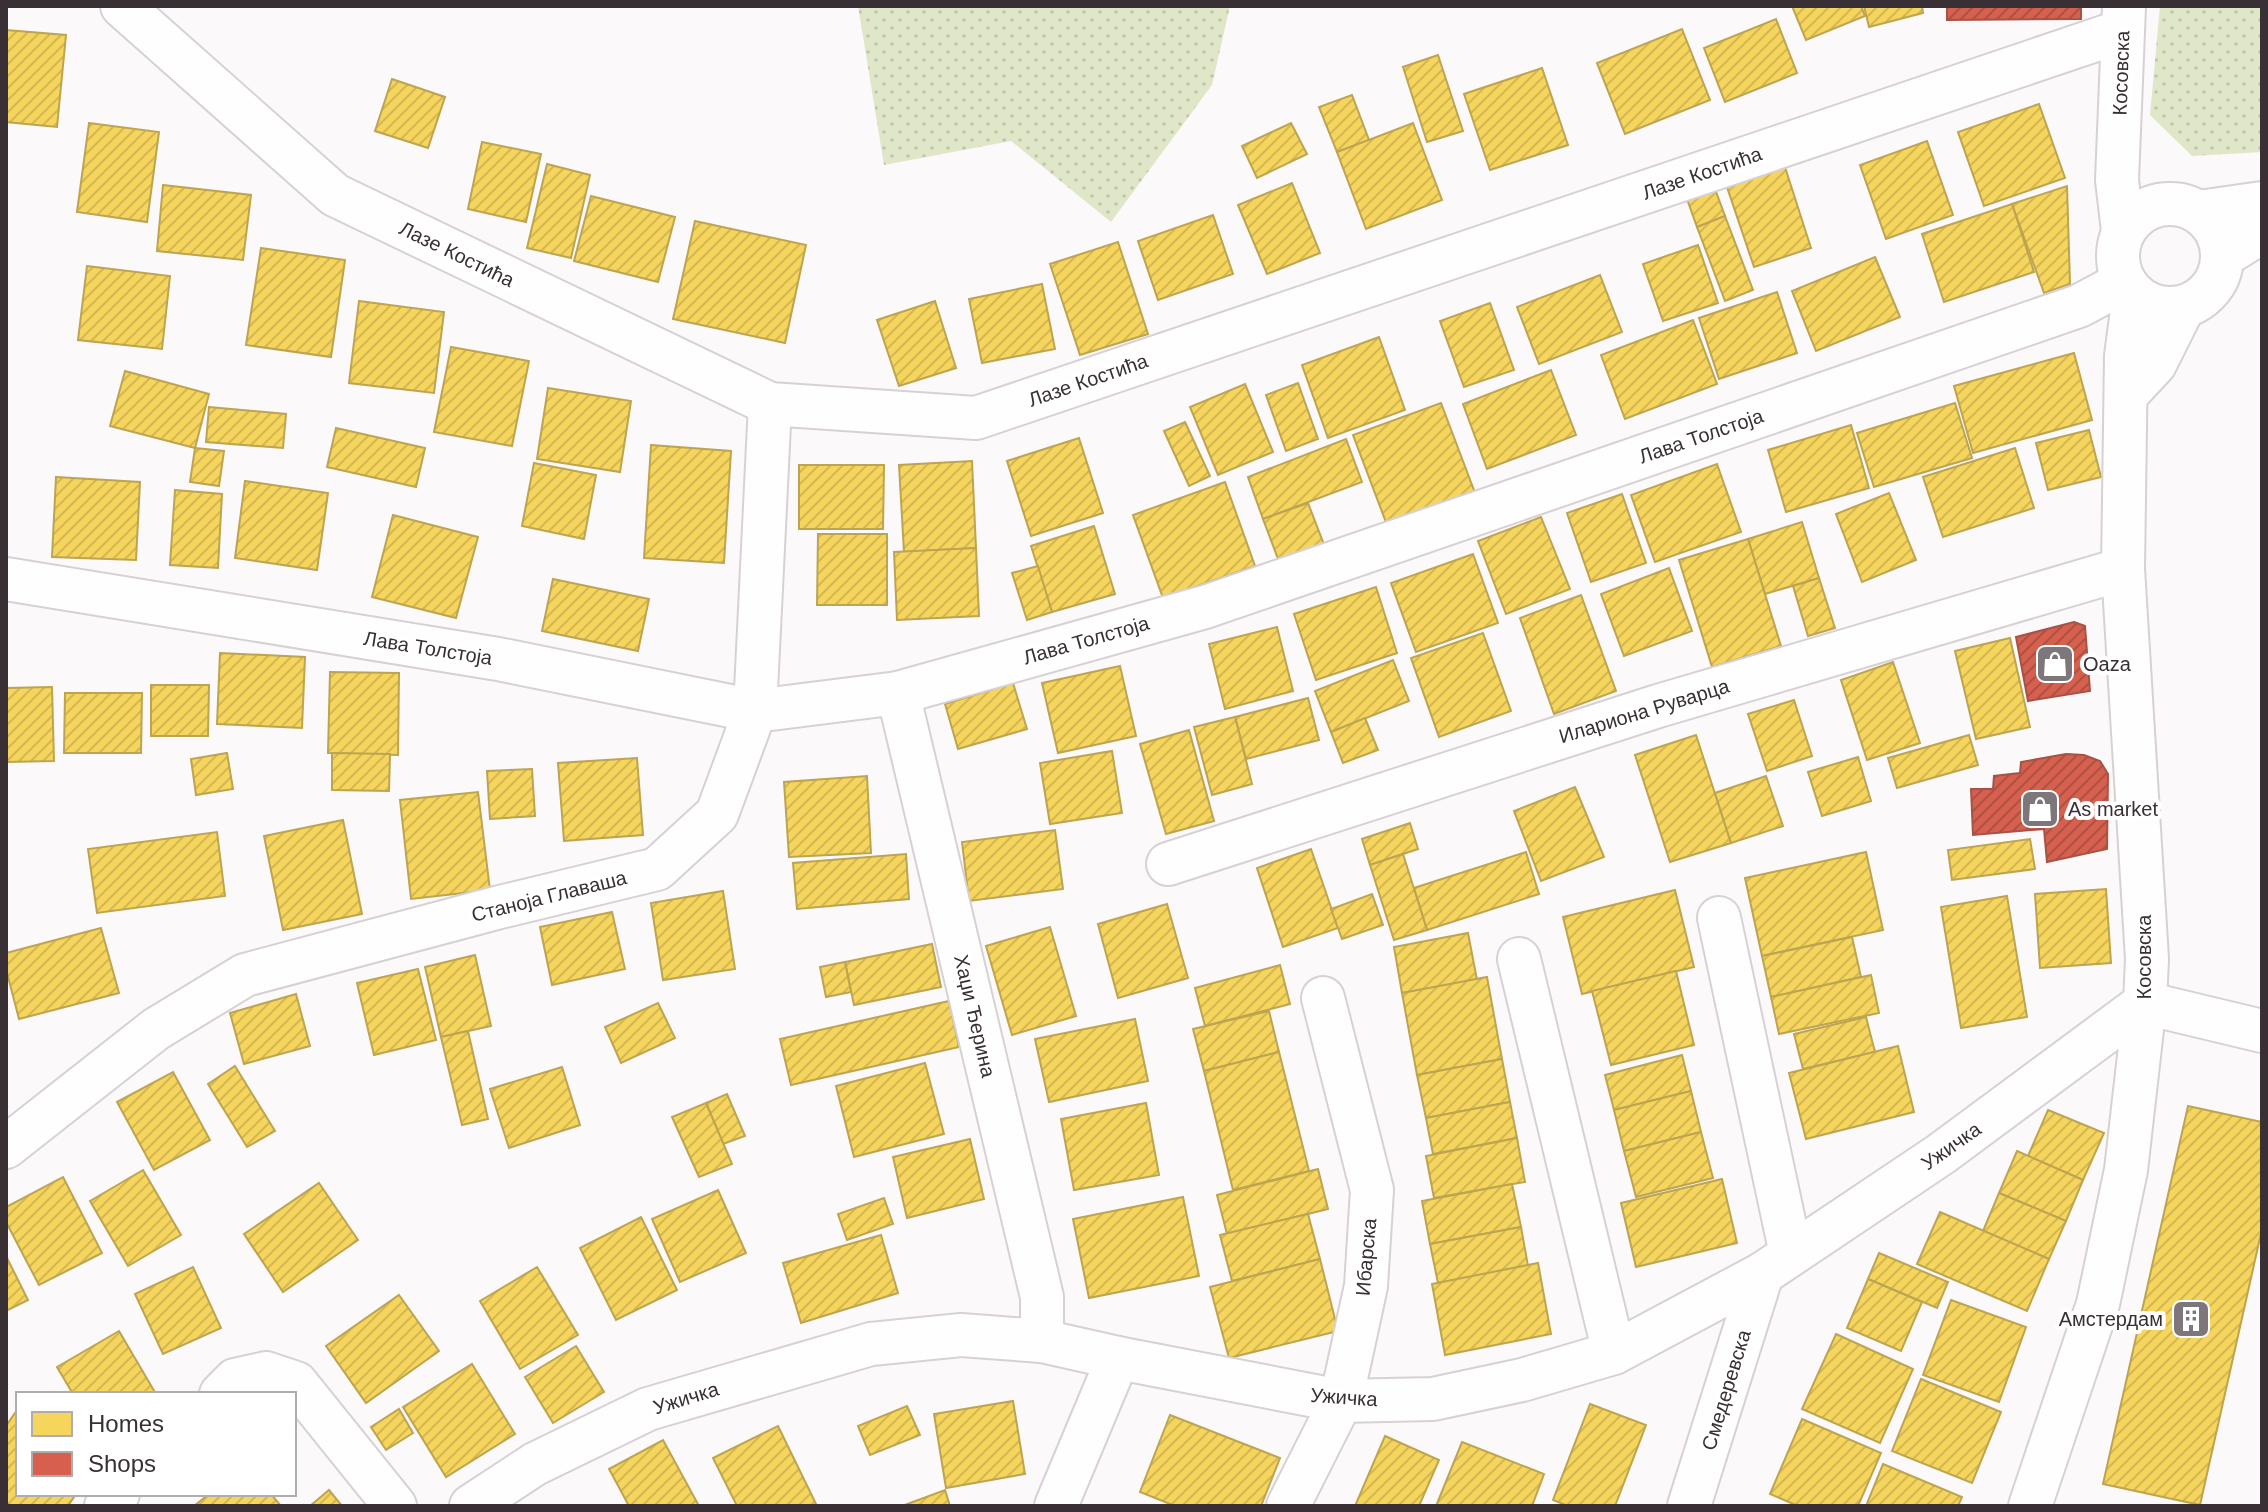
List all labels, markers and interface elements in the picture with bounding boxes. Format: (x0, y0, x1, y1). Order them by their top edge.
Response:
street label: Косовска (2109, 29, 2134, 116)
street label: Лазе Костића (1639, 142, 1766, 204)
street label: Лазе Костића (396, 217, 519, 292)
street label: Лазе Костића (1025, 349, 1152, 411)
street label: Лава Толстоја (1636, 404, 1767, 468)
street label: Лава Толстоја (1021, 611, 1152, 668)
street label: Лава Толстоја (362, 627, 495, 669)
shop icon: Oaza (2034, 643, 2076, 685)
place label: Oaza (2083, 653, 2132, 675)
street label: Илариона Руварца (1556, 674, 1733, 747)
shop icon: As market (2019, 788, 2061, 830)
place label: As market (2068, 798, 2158, 820)
street label: Станоја Главаша (469, 866, 630, 926)
street label: Косовска (2133, 914, 2155, 999)
street label: Хаџи Ђерина (950, 953, 1000, 1080)
street label: Ужичка (1917, 1117, 1986, 1174)
street label: Ибарска (1352, 1216, 1380, 1297)
building icon: Амстердам (2170, 1298, 2212, 1340)
place label: Амстердам (2059, 1308, 2163, 1330)
street label: Смедеревска (1697, 1326, 1755, 1453)
street label: Ужичка (651, 1377, 722, 1418)
street label: Ужичка (1310, 1384, 1379, 1410)
legend (16, 1392, 296, 1496)
text: Homes (88, 1410, 164, 1437)
text: Shops (88, 1450, 156, 1477)

